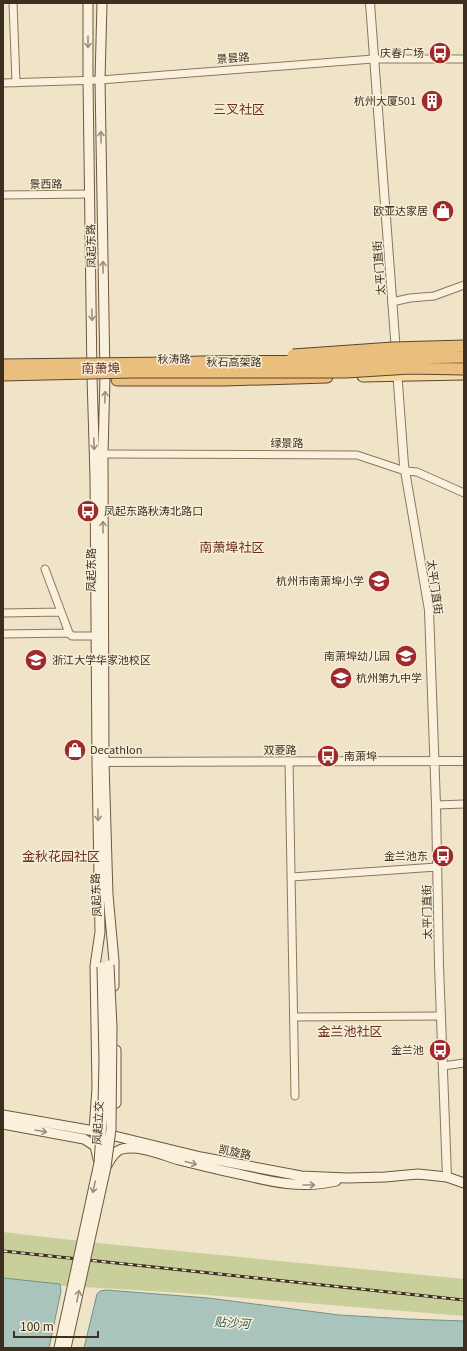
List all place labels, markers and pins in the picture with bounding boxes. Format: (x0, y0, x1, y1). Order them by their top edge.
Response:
bus stop icon: 庆春广场 (427, 40, 453, 66)
place label: 庆春广场 (380, 44, 424, 60)
building icon: 杭州大厦501 (419, 88, 445, 114)
place label: 杭州大厦501 (354, 92, 416, 108)
shop icon: 欧亚达家居 (430, 198, 456, 224)
place label: 欧亚达家居 (373, 202, 428, 218)
bus stop icon: 凤起东路秋涛北路口 (75, 498, 101, 524)
place label: 凤起东路秋涛北路口 (104, 502, 203, 518)
school or university icon: 杭州市南萧埠小学 (366, 568, 392, 594)
place label: 杭州市南萧埠小学 (276, 572, 364, 588)
school or university icon: 南萧埠幼儿园 (393, 643, 419, 669)
school or university icon: 浙江大学华家池校区 (23, 647, 49, 673)
place label: 南萧埠幼儿园 (324, 647, 390, 663)
place label: 浙江大学华家池校区 (52, 651, 151, 667)
school or university icon: 杭州第九中学 (328, 665, 354, 691)
place label: 杭州第九中学 (356, 669, 422, 685)
shop icon: Decathlon (62, 737, 88, 763)
place label: Decathlon (90, 741, 142, 757)
bus stop icon: 南萧埠 (315, 743, 341, 769)
place label: 南萧埠 (344, 747, 377, 763)
bus stop icon: 金兰池东 (430, 843, 456, 869)
place label: 金兰池东 (384, 847, 428, 863)
bus stop icon: 金兰池 (427, 1037, 453, 1063)
place label: 金兰池 (391, 1041, 424, 1057)

